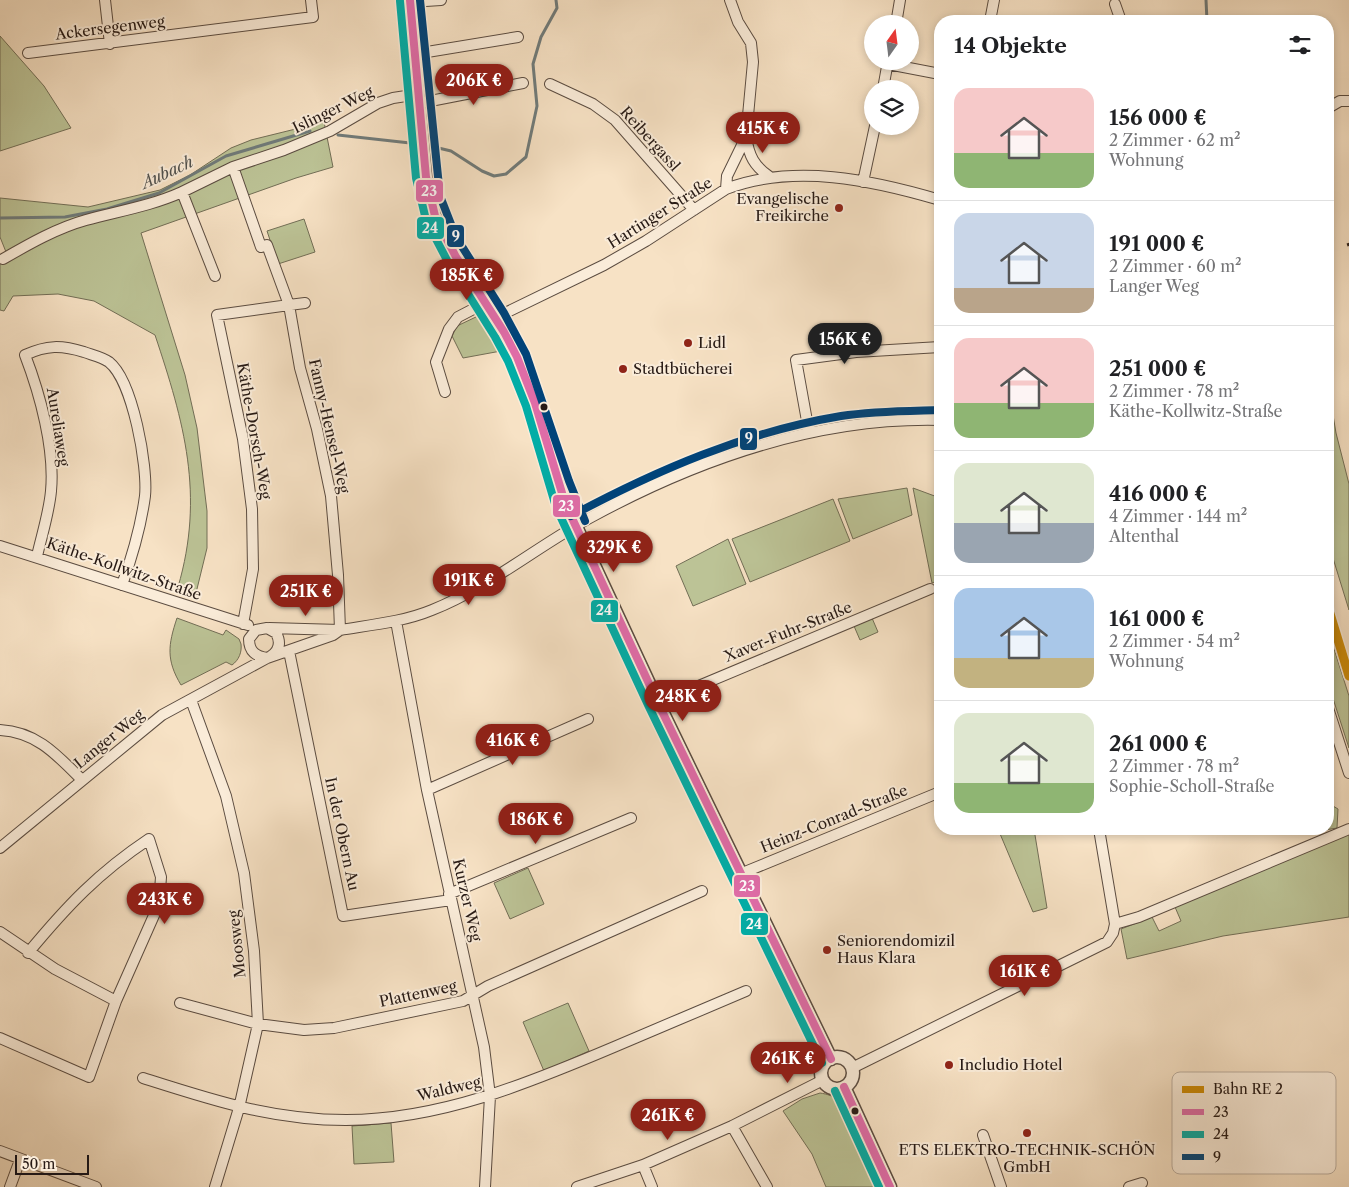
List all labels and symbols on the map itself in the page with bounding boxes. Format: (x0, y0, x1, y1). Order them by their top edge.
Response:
street label: Ackersegenweg (53, 11, 166, 44)
north arrow (864, 15, 919, 70)
pin: 206K € (433, 64, 515, 106)
street label: Islinger Weg (289, 82, 376, 137)
street label: Reibergassl (616, 102, 685, 175)
pin: 415K € (722, 112, 804, 154)
water label: Aubach (135, 151, 196, 194)
street label: Hartinger Straße (604, 173, 716, 252)
line badge: 23 (415, 179, 444, 203)
text: 23 (421, 182, 437, 200)
place label: Evangelische Freikirche (736, 189, 829, 225)
marker: Evangelische Freikirche (833, 202, 845, 214)
line badge: 24 (416, 216, 445, 240)
text: 24 (422, 219, 438, 237)
line badge: 9 (446, 224, 465, 248)
text: 9 (452, 227, 460, 245)
pin: 185K € (426, 258, 508, 301)
pin: 156K € (804, 322, 886, 365)
place label: Lidl (698, 333, 727, 352)
marker: Lidl (682, 337, 694, 349)
street label: Fanny-Hensel-Weg (305, 357, 354, 495)
place label: Stadtbücherei (633, 359, 733, 378)
street label: Käthe-Dorsch-Weg (233, 361, 276, 501)
marker: Stadtbücherei (617, 363, 629, 375)
street label: Aureliaweg (43, 385, 74, 468)
unlabelled marker (539, 402, 549, 412)
line badge: 9 (739, 427, 758, 451)
text: 9 (745, 429, 753, 447)
line badge: 23 (552, 494, 581, 518)
text: 23 (558, 497, 574, 515)
pin: 329K € (573, 530, 655, 573)
street label: Käthe-Kollwitz-Straße (44, 533, 204, 604)
pin: 191K € (428, 564, 510, 606)
pin: 251K € (265, 574, 347, 617)
street label: Xaver-Fuhr-Straße (720, 597, 854, 666)
line badge: 24 (590, 599, 619, 623)
text: 24 (596, 601, 612, 619)
pin: 248K € (642, 680, 724, 722)
street label: Langer Weg (70, 705, 147, 773)
pin: 416K € (472, 724, 554, 766)
street label: In der Obern Au (321, 775, 364, 892)
street label: Heinz-Conrad-Straße (757, 780, 910, 857)
pin: 186K € (495, 802, 577, 845)
street label: Kurzer Weg (449, 857, 486, 943)
line badge: 23 (733, 874, 761, 898)
text: 23 (739, 877, 755, 895)
pin: 243K € (124, 882, 206, 925)
street label: Moosweg (223, 909, 250, 979)
line badge: 24 (740, 912, 769, 936)
text: 24 (746, 915, 762, 933)
place label: Seniorendomizil Haus Klara (837, 931, 956, 967)
marker: Seniorendomizil Haus Klara (821, 944, 833, 956)
pin: 161K € (984, 954, 1066, 997)
street label: Plattenweg (377, 976, 458, 1011)
pin: 261K € (747, 1042, 829, 1084)
place label: Includio Hotel (959, 1055, 1063, 1074)
marker: Includio Hotel (943, 1059, 955, 1071)
street label: Waldweg (414, 1072, 483, 1105)
legend (1172, 1072, 1336, 1174)
text: Bahn RE 2 (1213, 1080, 1283, 1098)
pin: 261K € (627, 1098, 709, 1141)
text: 23 (1213, 1103, 1229, 1121)
unlabelled marker (850, 1106, 860, 1116)
text: 24 (1213, 1125, 1229, 1143)
marker: ETS ELEKTRO-TECHNIK-SCHÖN GmbH (1021, 1127, 1033, 1139)
place label: ETS ELEKTRO-TECHNIK-SCHÖN GmbH (899, 1140, 1155, 1176)
text: 9 (1213, 1148, 1221, 1166)
scale bar (15, 1152, 89, 1175)

